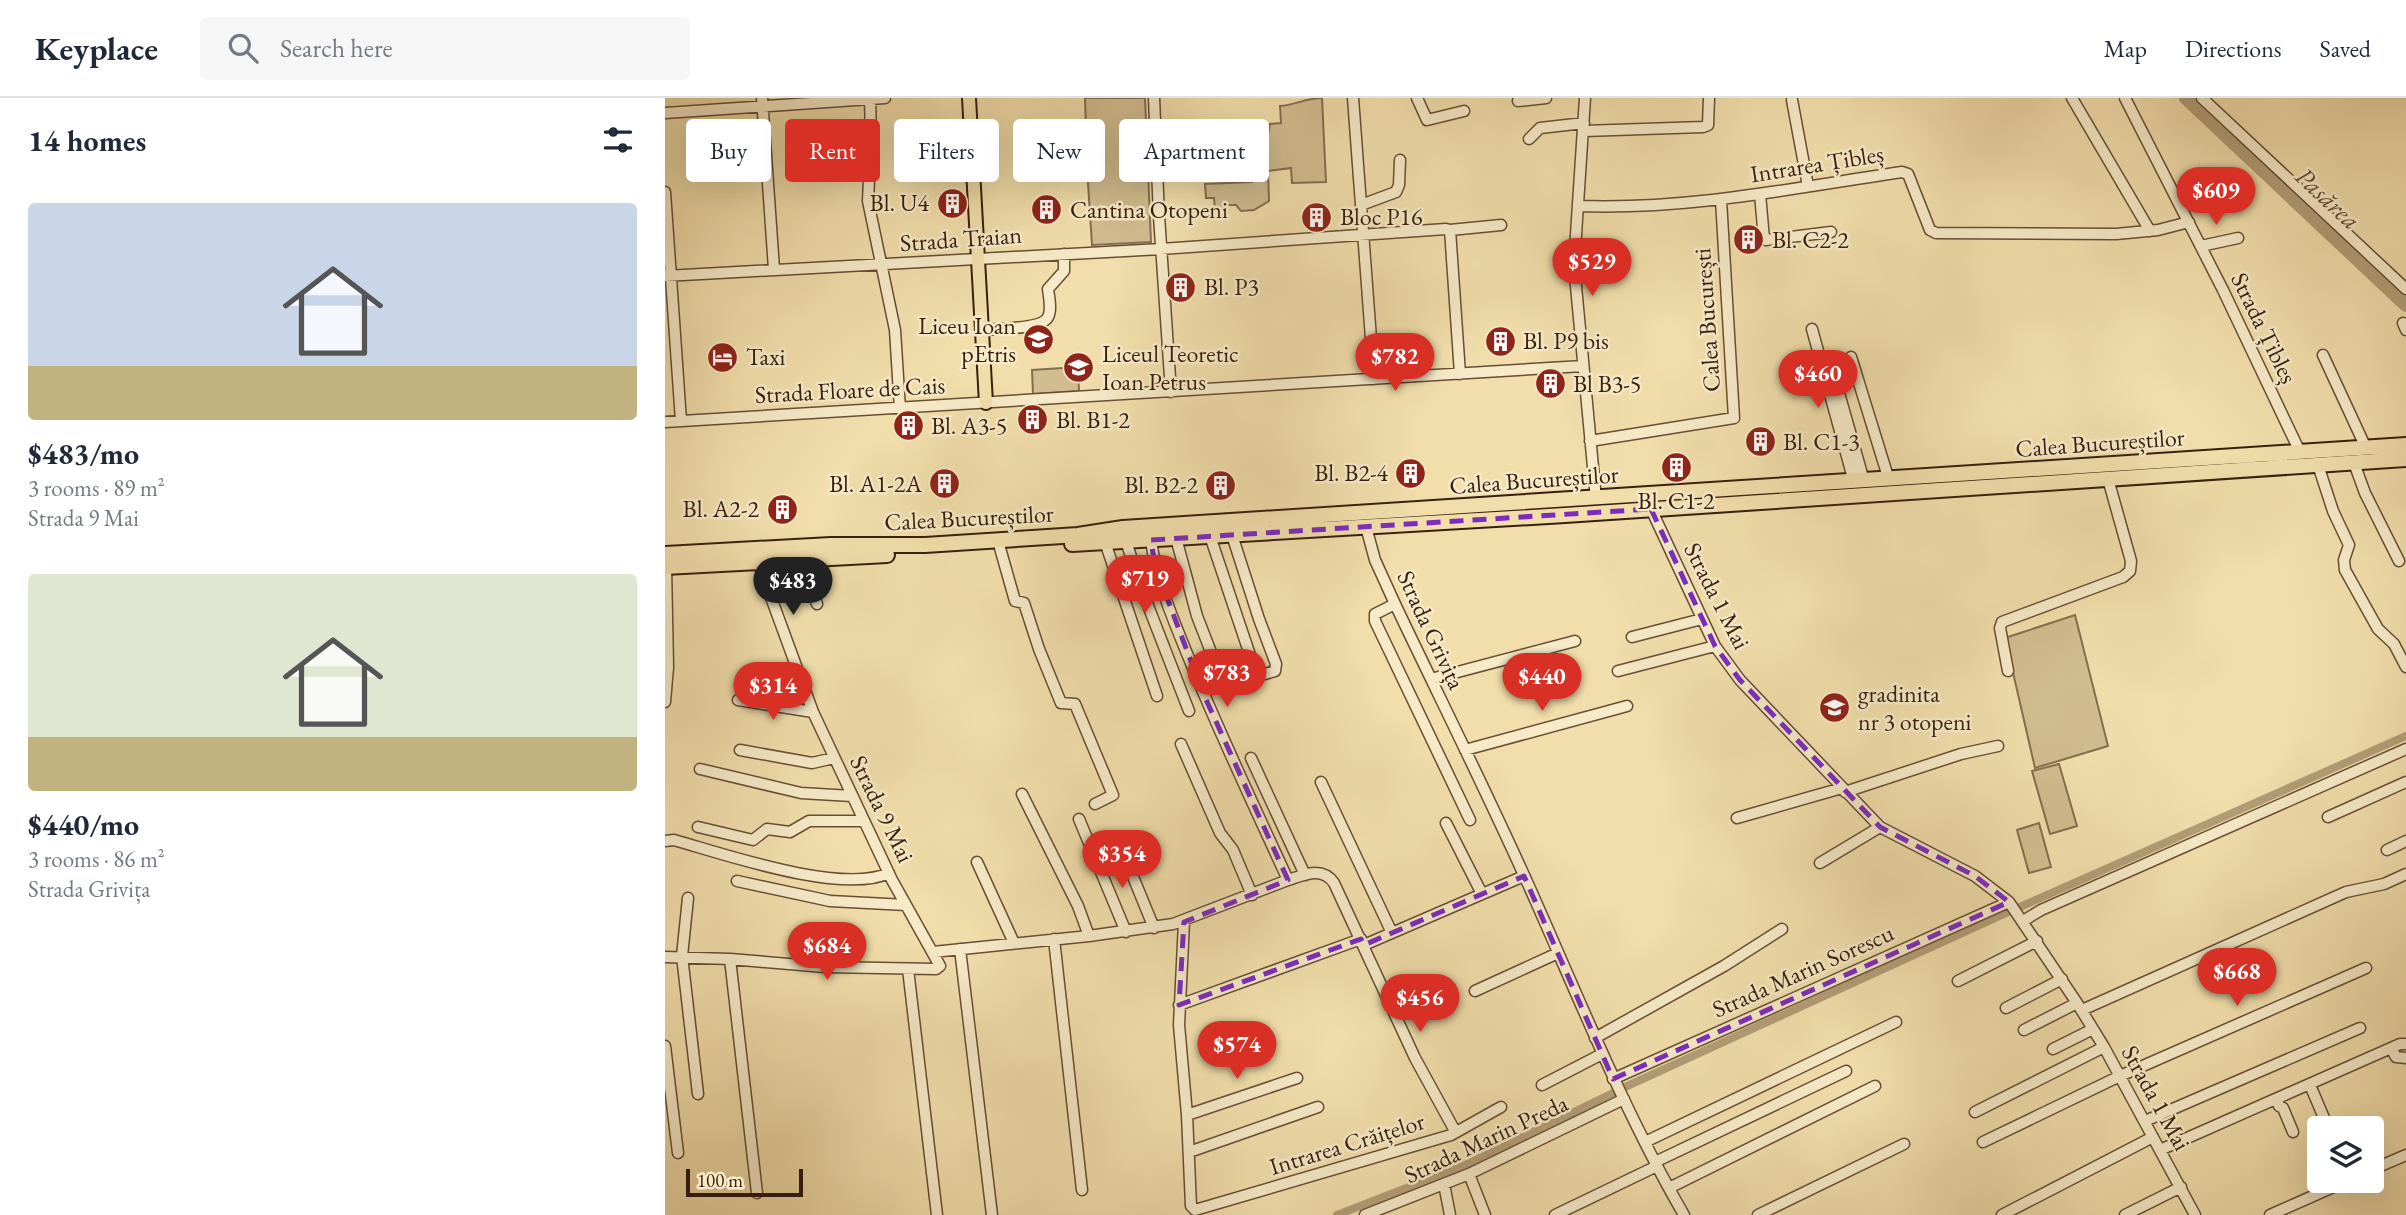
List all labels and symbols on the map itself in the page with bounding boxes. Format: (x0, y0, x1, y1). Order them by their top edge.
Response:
street label: Intrarea Țibleș (1748, 138, 1886, 189)
water label: Pasărea (2288, 159, 2368, 237)
pin: $609 (2175, 167, 2257, 227)
building icon: Bl. U4 (935, 186, 969, 220)
place label: Bl. U4 (870, 187, 929, 218)
building icon: Cantina Otopeni (1030, 193, 1064, 227)
place label: Cantina Otopeni (1070, 194, 1228, 225)
building icon: Bloc P16 (1300, 200, 1334, 234)
place label: Bloc P16 (1340, 201, 1423, 232)
street label: Strada Traian (899, 219, 1023, 258)
building icon: Bl. C2-2 (1732, 223, 1766, 257)
place label: Bl. C2-2 (1772, 224, 1849, 255)
pin: $529 (1551, 238, 1633, 298)
street label: Calea București (1686, 247, 1727, 393)
street label: Strada Țibleș (2224, 267, 2305, 388)
building icon: Bl. P3 (1164, 270, 1198, 304)
place label: Bl. P3 (1204, 271, 1259, 302)
place label: Liceu Ioan pEtris (918, 310, 1016, 369)
school or university icon: Liceu Ioan pEtris (1022, 323, 1056, 357)
building icon: Bl. P9 bis (1483, 324, 1517, 358)
place label: Bl. P9 bis (1523, 325, 1609, 356)
pin: $782 (1354, 334, 1436, 393)
place label: Liceul Teoretic Ioan Petrus (1102, 338, 1239, 397)
hotel icon: Taxi (706, 340, 740, 374)
place label: Taxi (746, 341, 785, 372)
pin: $460 (1777, 350, 1859, 410)
school or university icon: Liceul Teoretic Ioan Petrus (1062, 351, 1096, 385)
building icon: Bl B3-5 (1533, 367, 1567, 401)
place label: Bl B3-5 (1573, 368, 1641, 399)
street label: Strada Floare de Cais (754, 369, 946, 410)
building icon: Bl. B1-2 (1016, 403, 1050, 437)
place label: Bl. B1-2 (1056, 404, 1130, 435)
building icon: Bl. A3-5 (891, 409, 925, 443)
place label: Bl. A3-5 (931, 410, 1007, 441)
street label: Calea Bucureștilor (2014, 421, 2186, 464)
building icon: Bl. C1-3 (1743, 425, 1777, 459)
place label: Bl. C1-3 (1783, 426, 1860, 457)
building icon: Bl. C1-2 (1659, 450, 1693, 484)
building icon: Bl. B2-4 (1394, 456, 1428, 490)
place label: Bl. B2-4 (1314, 457, 1388, 488)
street label: Calea Bucureștilor (1448, 458, 1620, 501)
building icon: Bl. A1-2A (928, 467, 962, 501)
place label: Bl. A1-2A (829, 468, 922, 499)
building icon: Bl. B2-2 (1204, 468, 1238, 502)
place label: Bl. B2-2 (1124, 469, 1198, 500)
place label: Bl. C1-2 (1638, 485, 1715, 516)
building icon: Bl. A2-2 (765, 492, 799, 526)
place label: Bl. A2-2 (683, 493, 759, 524)
street label: Calea Bucureștilor (884, 498, 1054, 537)
street label: Strada 1 Mai (1677, 537, 1758, 654)
pin: $719 (1104, 556, 1186, 615)
pin: $483 (752, 558, 834, 617)
street label: Strada Grivița (1390, 565, 1473, 695)
pin: $783 (1186, 650, 1268, 709)
pin: $440 (1501, 654, 1583, 713)
pin: $314 (732, 662, 814, 722)
place label: gradinita nr 3 otopeni (1858, 678, 1972, 737)
school or university icon: gradinita nr 3 otopeni (1818, 691, 1852, 725)
street label: Strada 9 Mai (843, 750, 922, 868)
pin: $354 (1081, 830, 1163, 890)
street label: Strada Marin Sorescu (1707, 916, 1899, 1024)
pin: $684 (786, 922, 868, 982)
pin: $668 (2196, 948, 2278, 1008)
pin: $456 (1379, 974, 1461, 1034)
pin: $574 (1196, 1021, 1278, 1081)
street label: Strada 1 Mai (2115, 1040, 2198, 1156)
street label: Strada Marin Preda (1399, 1087, 1573, 1190)
street label: Intrarea Crăițelor (1265, 1105, 1428, 1182)
scale bar (686, 1166, 803, 1198)

